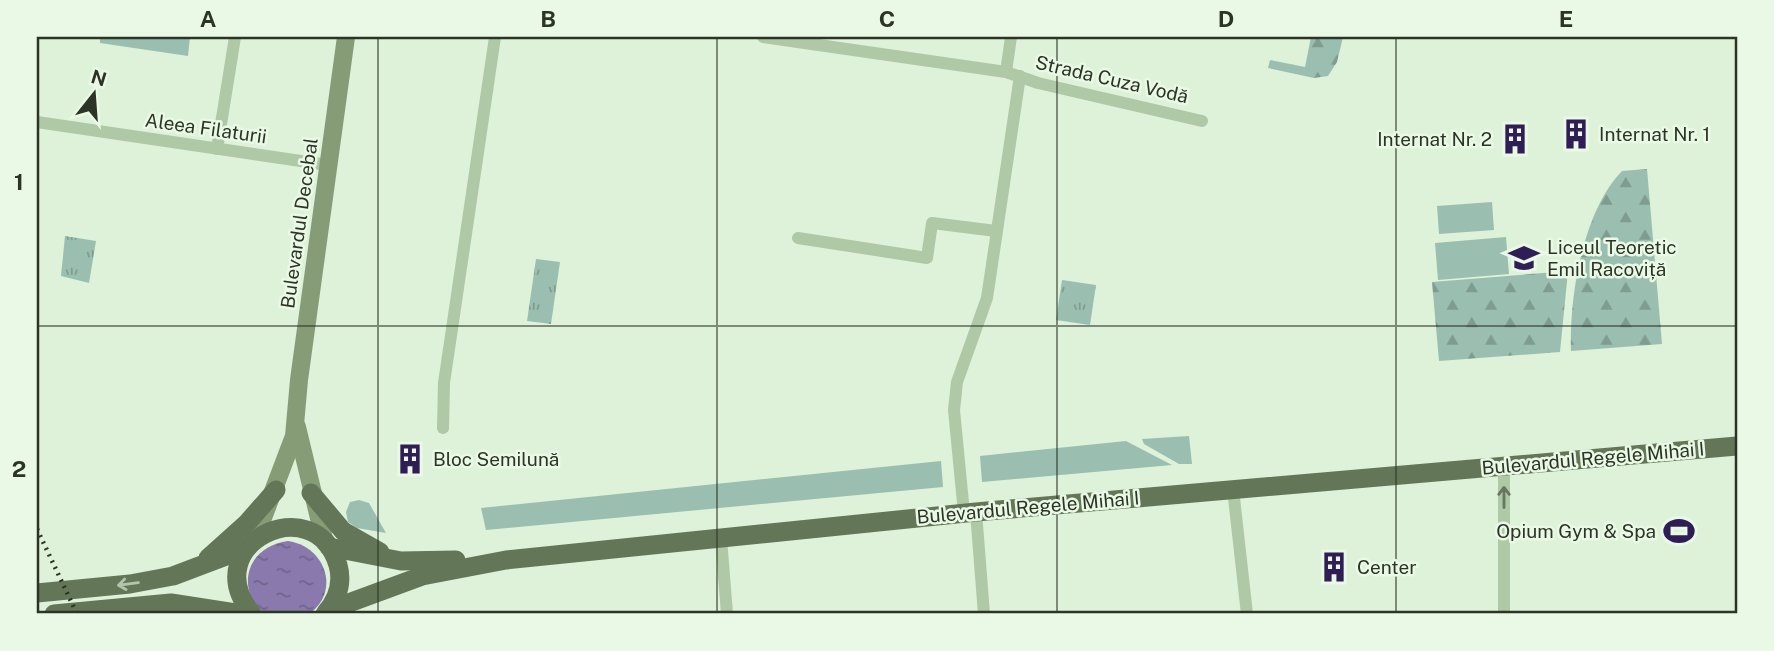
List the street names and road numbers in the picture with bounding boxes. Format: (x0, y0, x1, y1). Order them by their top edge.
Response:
street label: Strada Cuza Vodă (1033, 51, 1191, 107)
street label: Aleea Filaturii (144, 109, 268, 147)
street label: Bulevardul Decebal (276, 136, 322, 310)
street label: Bulevardul Regele Mihai I (1481, 437, 1705, 479)
street label: Bulevardul Regele Mihai I (916, 486, 1140, 528)

